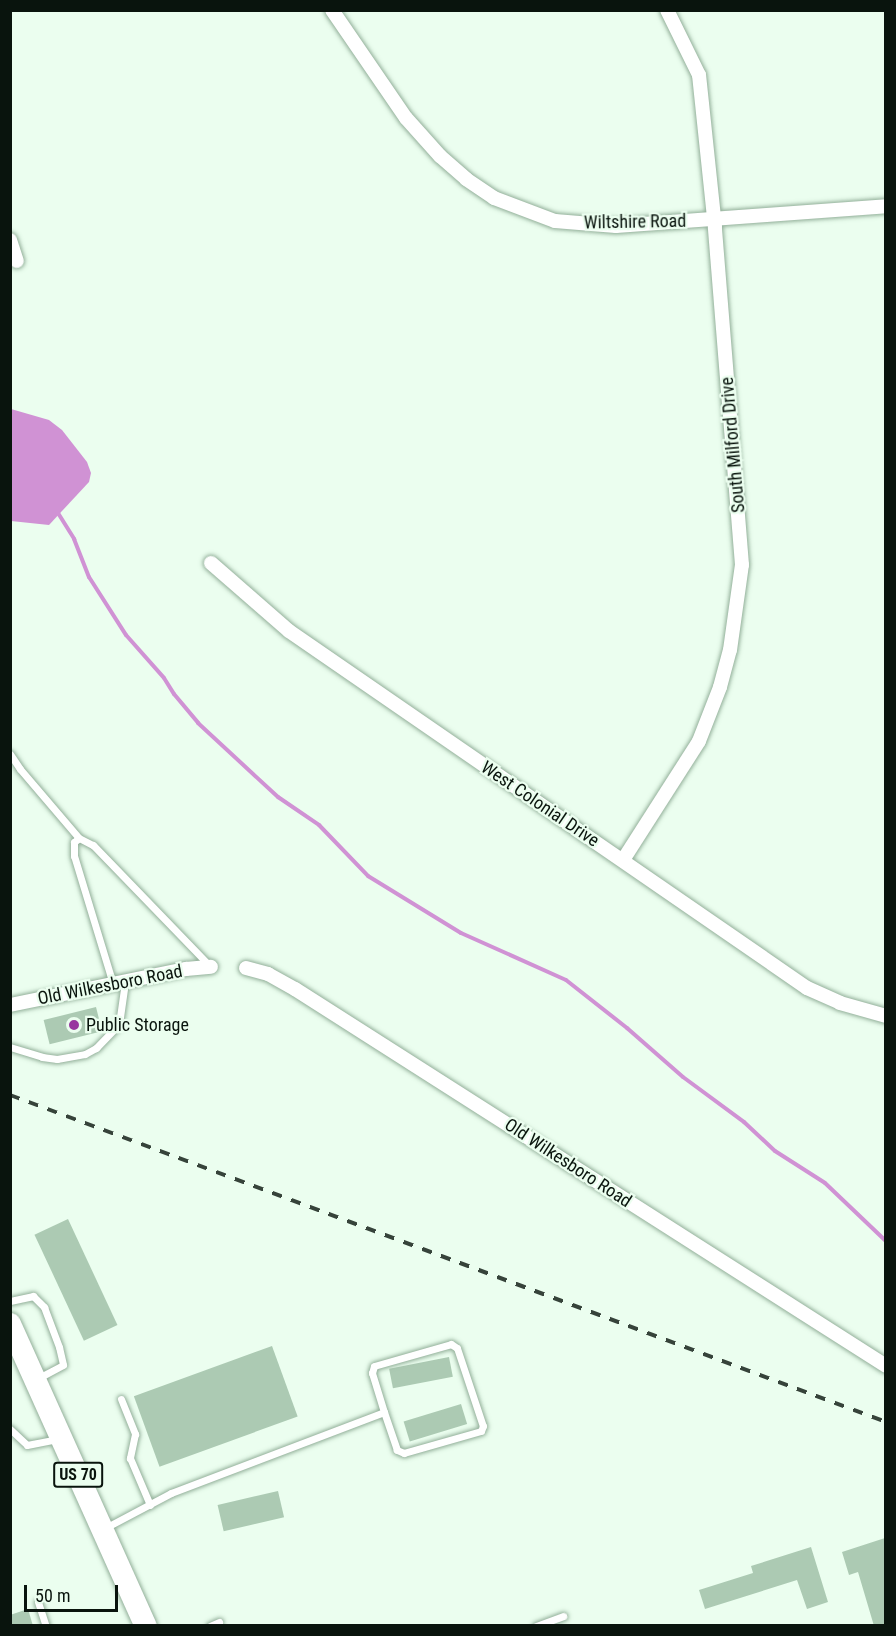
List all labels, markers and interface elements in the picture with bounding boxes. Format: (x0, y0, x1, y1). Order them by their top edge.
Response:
street label: Wiltshire Road (584, 210, 686, 234)
street label: South Milford Drive (716, 376, 750, 514)
street label: West Colonial Drive (477, 757, 603, 851)
street label: Old Wilkesboro Road (36, 960, 184, 1010)
place label: Public Storage (86, 1014, 189, 1036)
marker: Public Storage (67, 1018, 81, 1032)
street label: Old Wilkesboro Road (500, 1114, 636, 1212)
road number: US 70 (52, 1462, 104, 1488)
scale bar (27, 1573, 122, 1611)
text: 50 m (35, 1585, 70, 1606)

